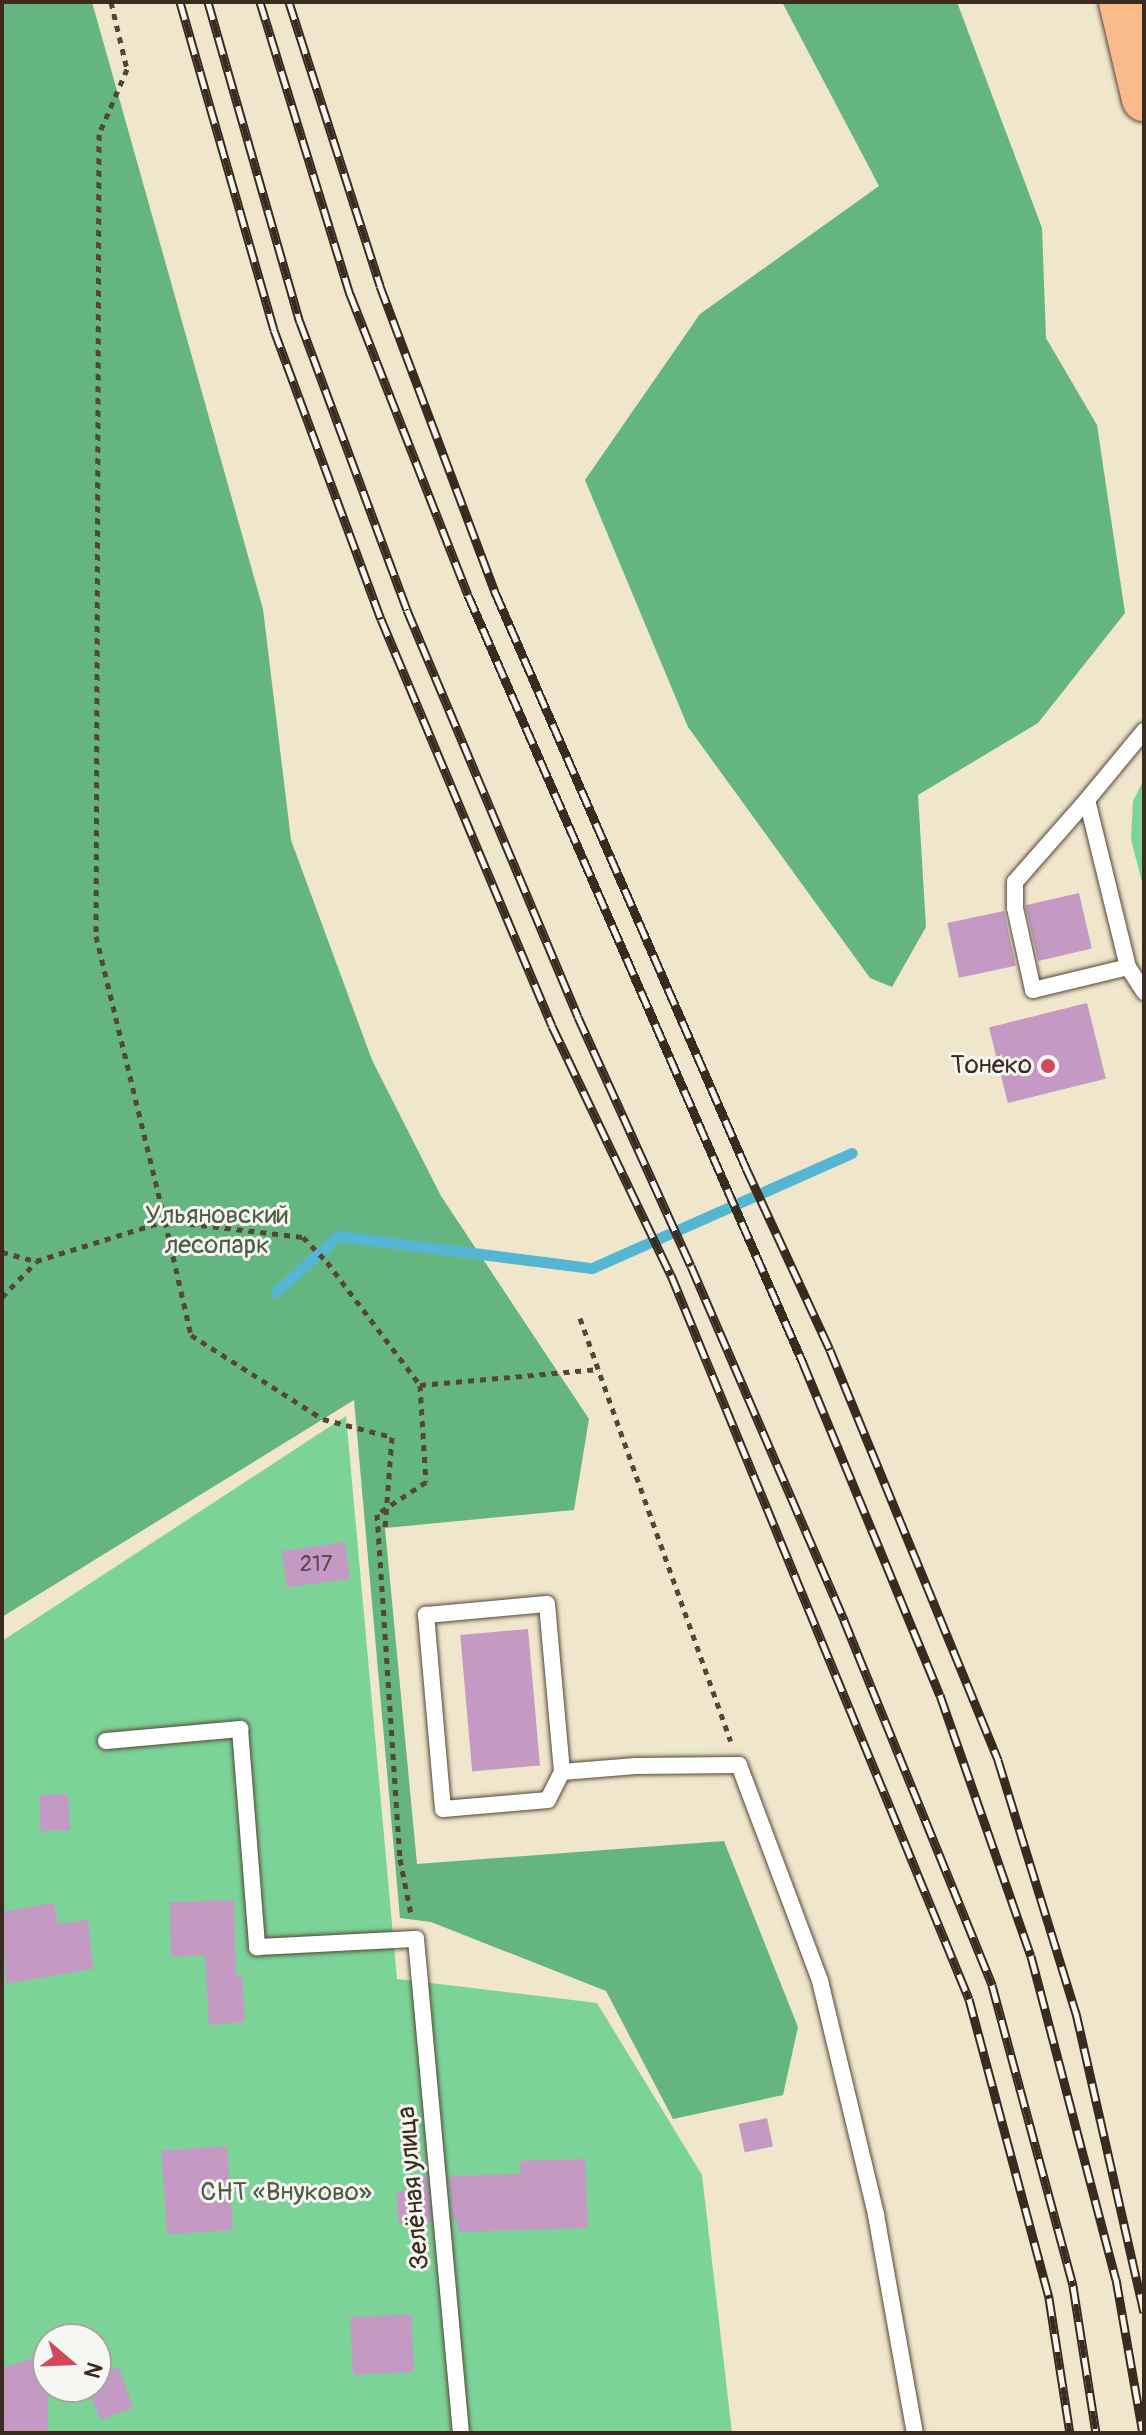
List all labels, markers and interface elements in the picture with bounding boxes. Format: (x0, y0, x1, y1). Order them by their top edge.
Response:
place label: Тонеко (950, 1050, 1032, 1082)
marker: Тонеко (1039, 1057, 1057, 1075)
park label: Ульяновский лесопарк (145, 1200, 289, 1262)
house number: 217 (300, 1552, 332, 1578)
street label: Зелёная улица (391, 2105, 437, 2271)
park label: СНТ «Внуково» (200, 2177, 372, 2209)
north arrow (32, 2323, 112, 2403)
text: N (77, 2359, 108, 2382)

